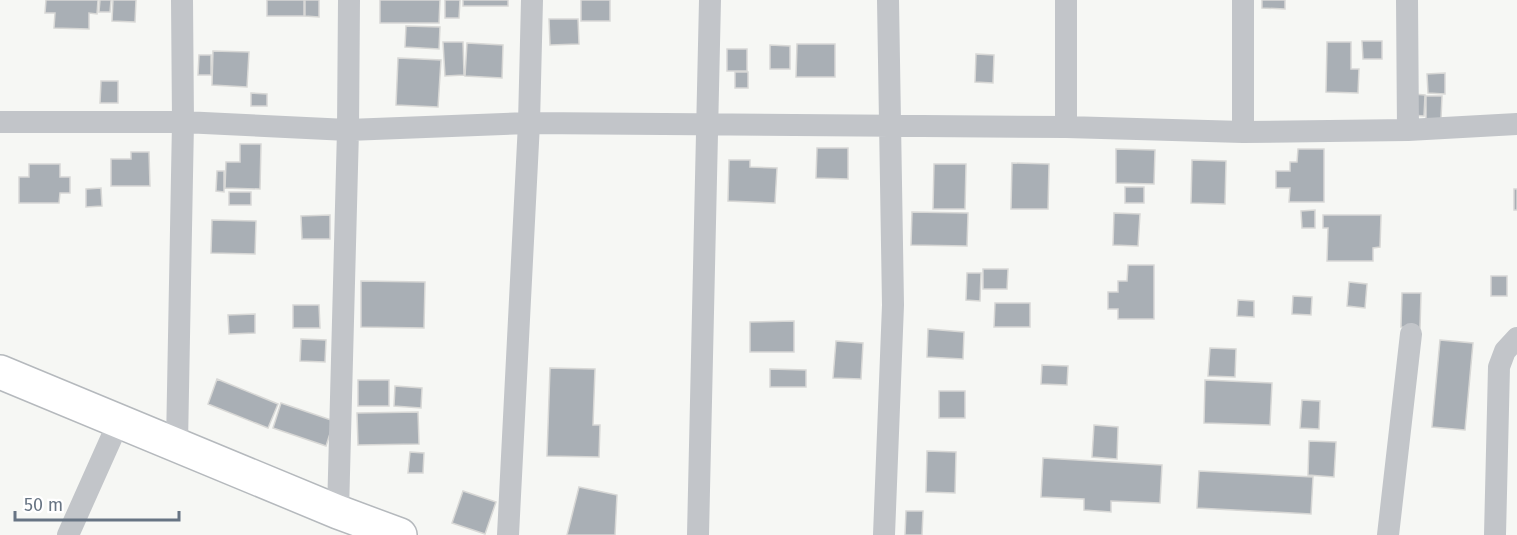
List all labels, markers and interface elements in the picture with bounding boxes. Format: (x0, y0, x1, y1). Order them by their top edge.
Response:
scale bar (15, 484, 178, 522)
text: 50 m (24, 494, 63, 516)

